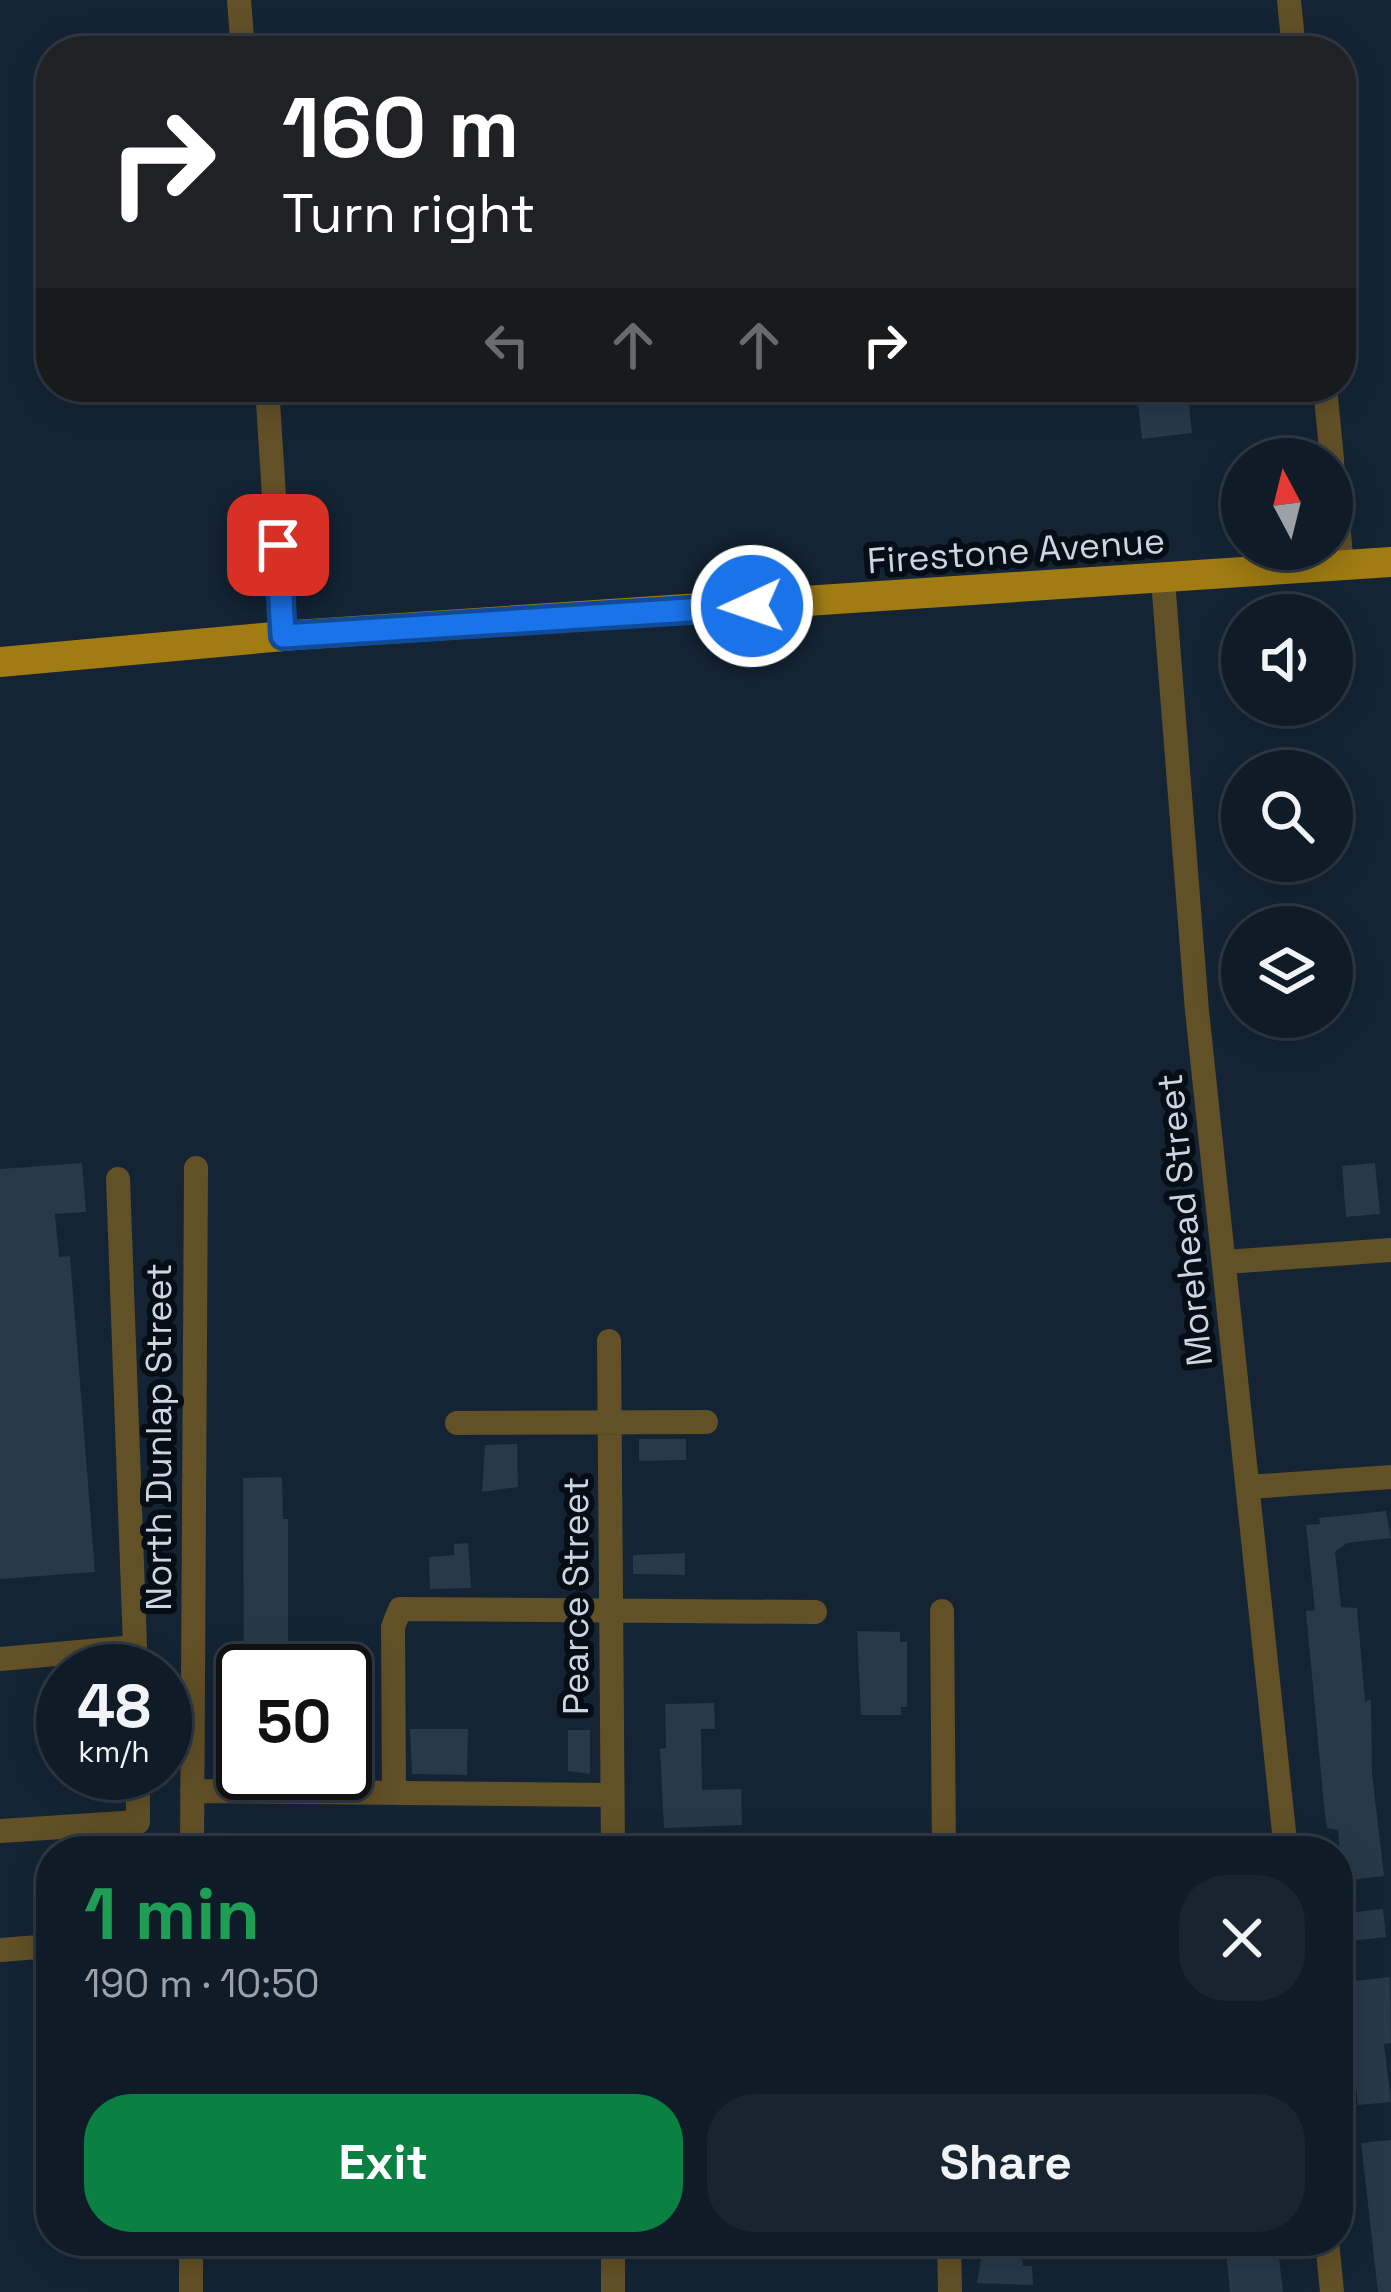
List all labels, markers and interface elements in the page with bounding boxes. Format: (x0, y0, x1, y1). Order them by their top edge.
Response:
text: 160 m (282, 74, 519, 182)
icon: right (84, 84, 240, 240)
text: Turn right (282, 179, 535, 248)
icon: left (474, 312, 540, 378)
icon: ahead (600, 312, 666, 378)
icon: ahead (726, 312, 792, 378)
icon: right (852, 312, 918, 378)
north arrow (1221, 438, 1353, 570)
map controls (1221, 438, 1353, 1038)
pin (227, 494, 329, 596)
icon: arrive (245, 512, 311, 578)
street label: Firestone Avenue (866, 518, 1167, 584)
position arrow (689, 543, 815, 669)
button: sound (1221, 594, 1353, 726)
button: search (1221, 750, 1353, 882)
button: layers (1221, 906, 1353, 1038)
street label: Morehead Street (1147, 1071, 1223, 1368)
street label: North Dunlap Street (136, 1263, 182, 1611)
street label: Pearce Street (553, 1477, 599, 1715)
speed limit sign: 50 (216, 1644, 372, 1800)
text: 48 (77, 1668, 151, 1745)
text: km/h (78, 1732, 150, 1771)
text: 1 min (84, 1868, 260, 1960)
button: close (1179, 1875, 1305, 2001)
text: 190 m · 10:50 (84, 1959, 320, 2008)
button: Exit (84, 2094, 683, 2232)
button: Share (707, 2094, 1305, 2232)

